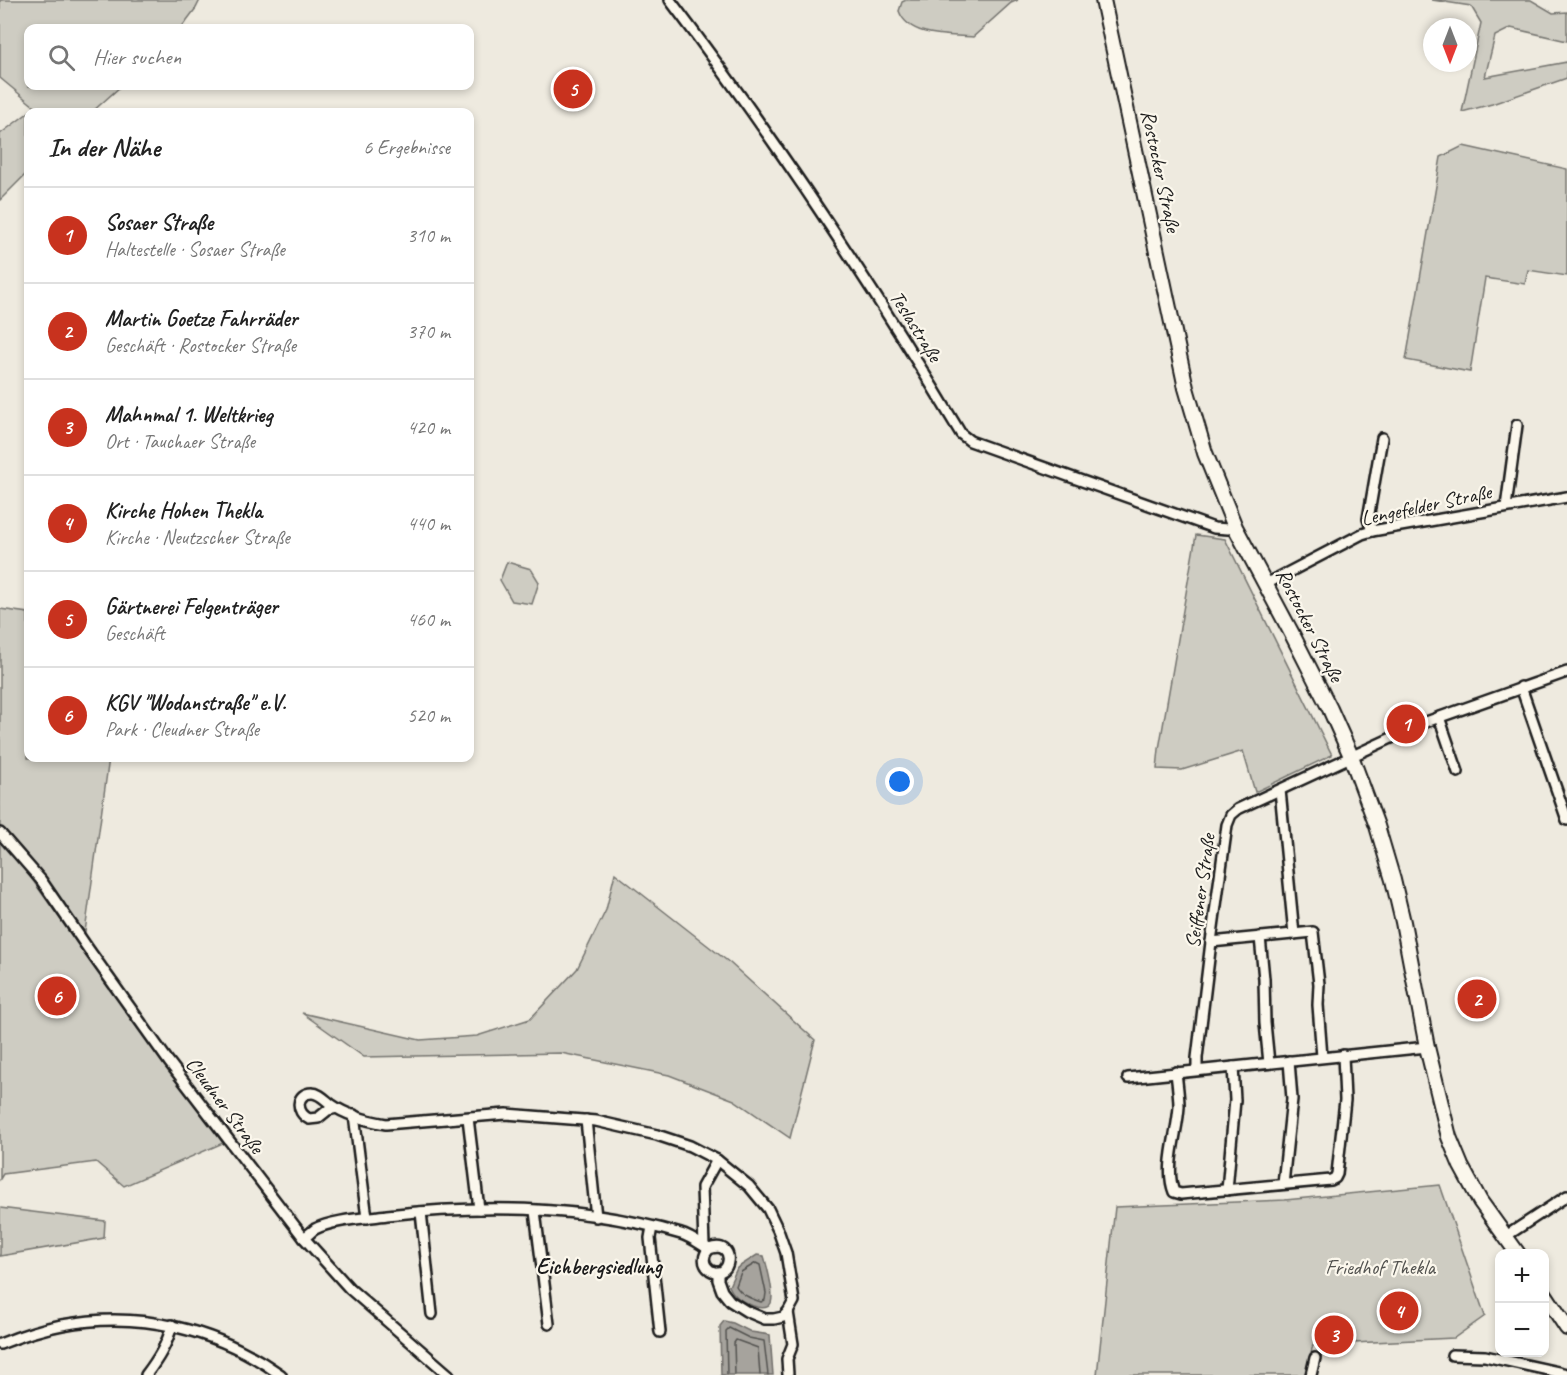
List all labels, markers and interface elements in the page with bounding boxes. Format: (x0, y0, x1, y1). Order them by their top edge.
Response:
north arrow (1423, 18, 1477, 72)
search box (24, 24, 474, 90)
icon: search (45, 41, 78, 74)
text: Hier suchen (93, 43, 181, 71)
pin: 5 (554, 66, 592, 112)
street label: Rostocker Straße (1135, 108, 1187, 236)
text: In der Nähe (48, 131, 160, 164)
text: 6 Ergebnisse (363, 135, 450, 160)
text: Sosaer Straße (105, 209, 213, 237)
text: 1 (63, 223, 72, 248)
text: 310 m (407, 223, 450, 248)
text: Haltestelle · Sosaer Straße (105, 237, 285, 262)
street label: Teslastraße (884, 286, 949, 368)
text: Martin Goetze Fahrräder (105, 305, 297, 333)
text: 2 (63, 319, 72, 344)
text: 370 m (407, 319, 450, 344)
text: Geschäft · Rostocker Straße (105, 333, 296, 358)
text: Mahnmal 1. Weltkrieg (105, 401, 272, 429)
text: 3 (63, 415, 72, 440)
text: 420 m (407, 415, 450, 440)
text: Ort · Tauchaer Straße (105, 429, 255, 454)
street label: Lengefelder Straße (1359, 478, 1496, 531)
text: Kirche Hohen Thekla (105, 497, 262, 525)
text: 4 (63, 511, 72, 536)
text: 440 m (407, 511, 450, 536)
text: Kirche · Neutzscher Straße (105, 525, 290, 550)
street label: Rostocker Straße (1270, 564, 1351, 688)
text: Gärtnerei Felgenträger (105, 593, 278, 621)
text: 5 (63, 607, 72, 632)
text: 460 m (407, 607, 450, 632)
text: Geschäft (105, 621, 165, 646)
text: KGV "Wodanstraße" e.V. (105, 689, 286, 717)
pin: 1 (1386, 702, 1426, 746)
text: 6 (63, 703, 72, 728)
text: 520 m (407, 703, 450, 728)
text: Park · Cleudner Straße (105, 717, 259, 742)
your location (885, 767, 914, 796)
street label: Seiffener Straße (1179, 830, 1221, 950)
pin: 6 (38, 974, 76, 1018)
pin: 2 (1458, 976, 1496, 1022)
street label: Cleudner Straße (180, 1051, 271, 1160)
map controls (1495, 1249, 1549, 1357)
button: + (1495, 1249, 1549, 1303)
district label: Eichbergsiedlung (536, 1253, 664, 1281)
park label: Friedhof Thekla (1325, 1254, 1436, 1280)
pin: 4 (1380, 1288, 1418, 1334)
button: − (1495, 1303, 1549, 1357)
pin: 3 (1314, 1312, 1354, 1358)

